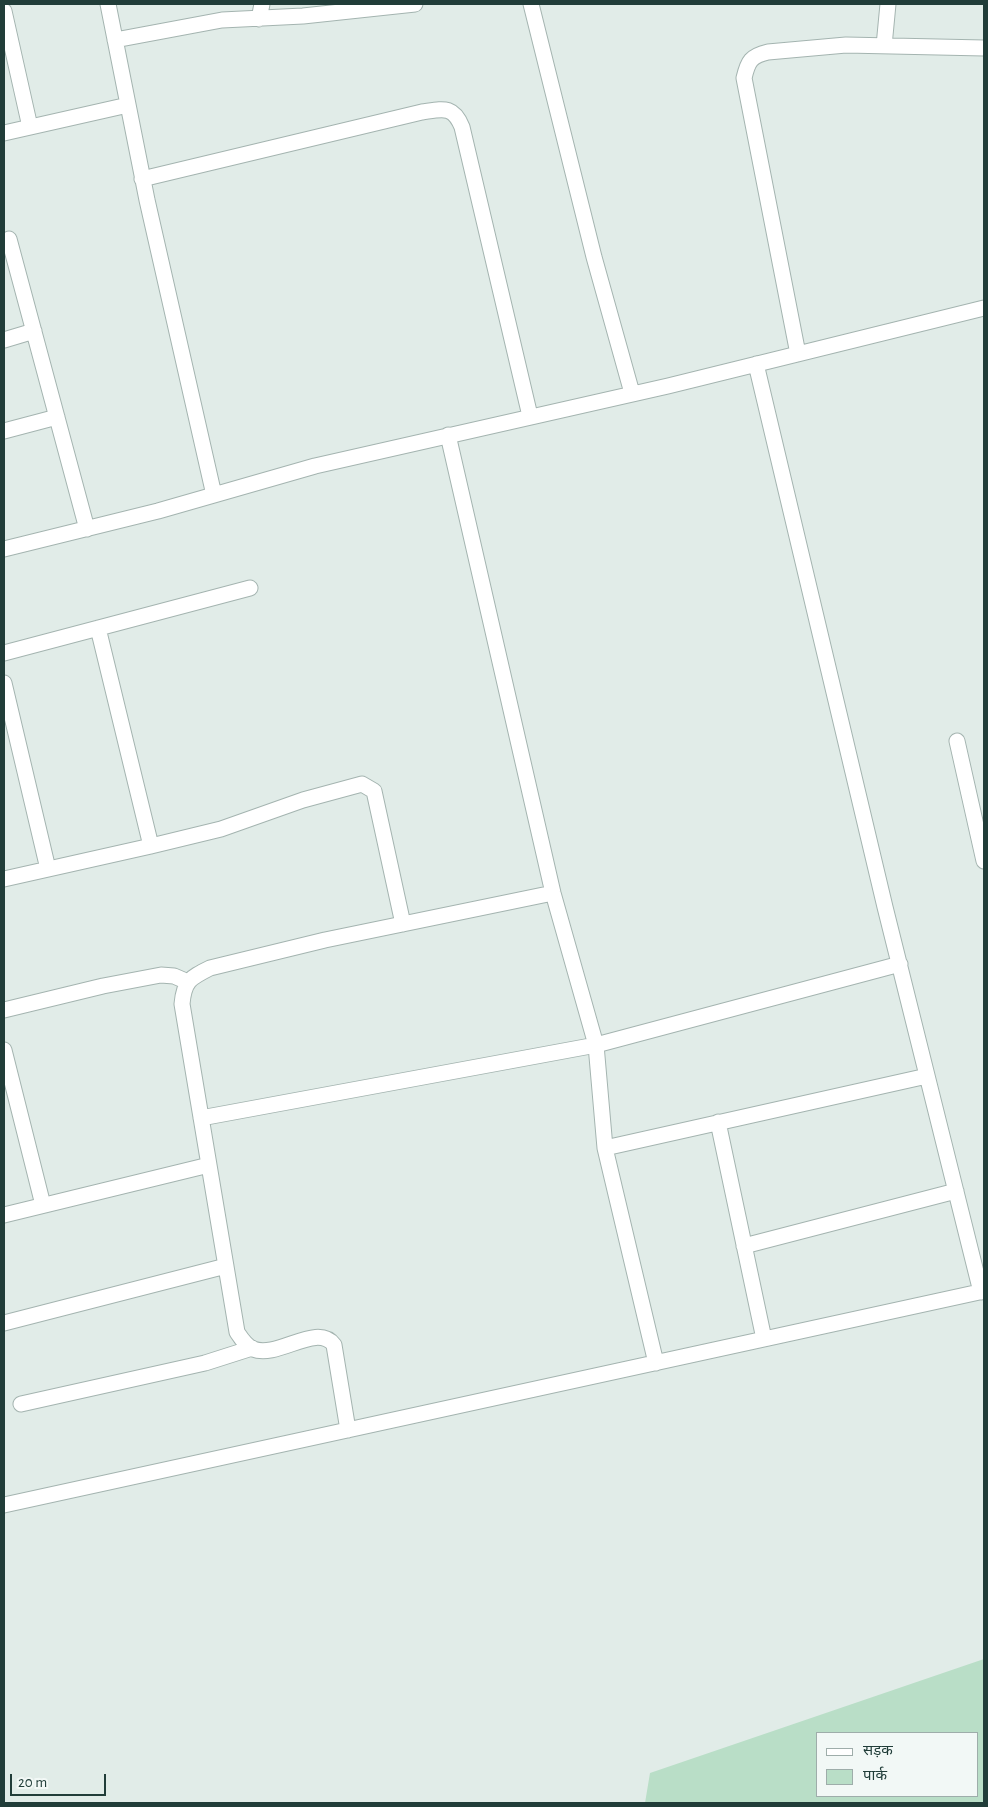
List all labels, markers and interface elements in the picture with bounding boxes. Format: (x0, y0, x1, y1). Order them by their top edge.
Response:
legend (816, 1732, 978, 1797)
text: सड़क (863, 1743, 893, 1758)
scale bar (12, 1764, 109, 1796)
text: पार्क (863, 1768, 887, 1783)
text: 20 m (18, 1775, 47, 1790)

